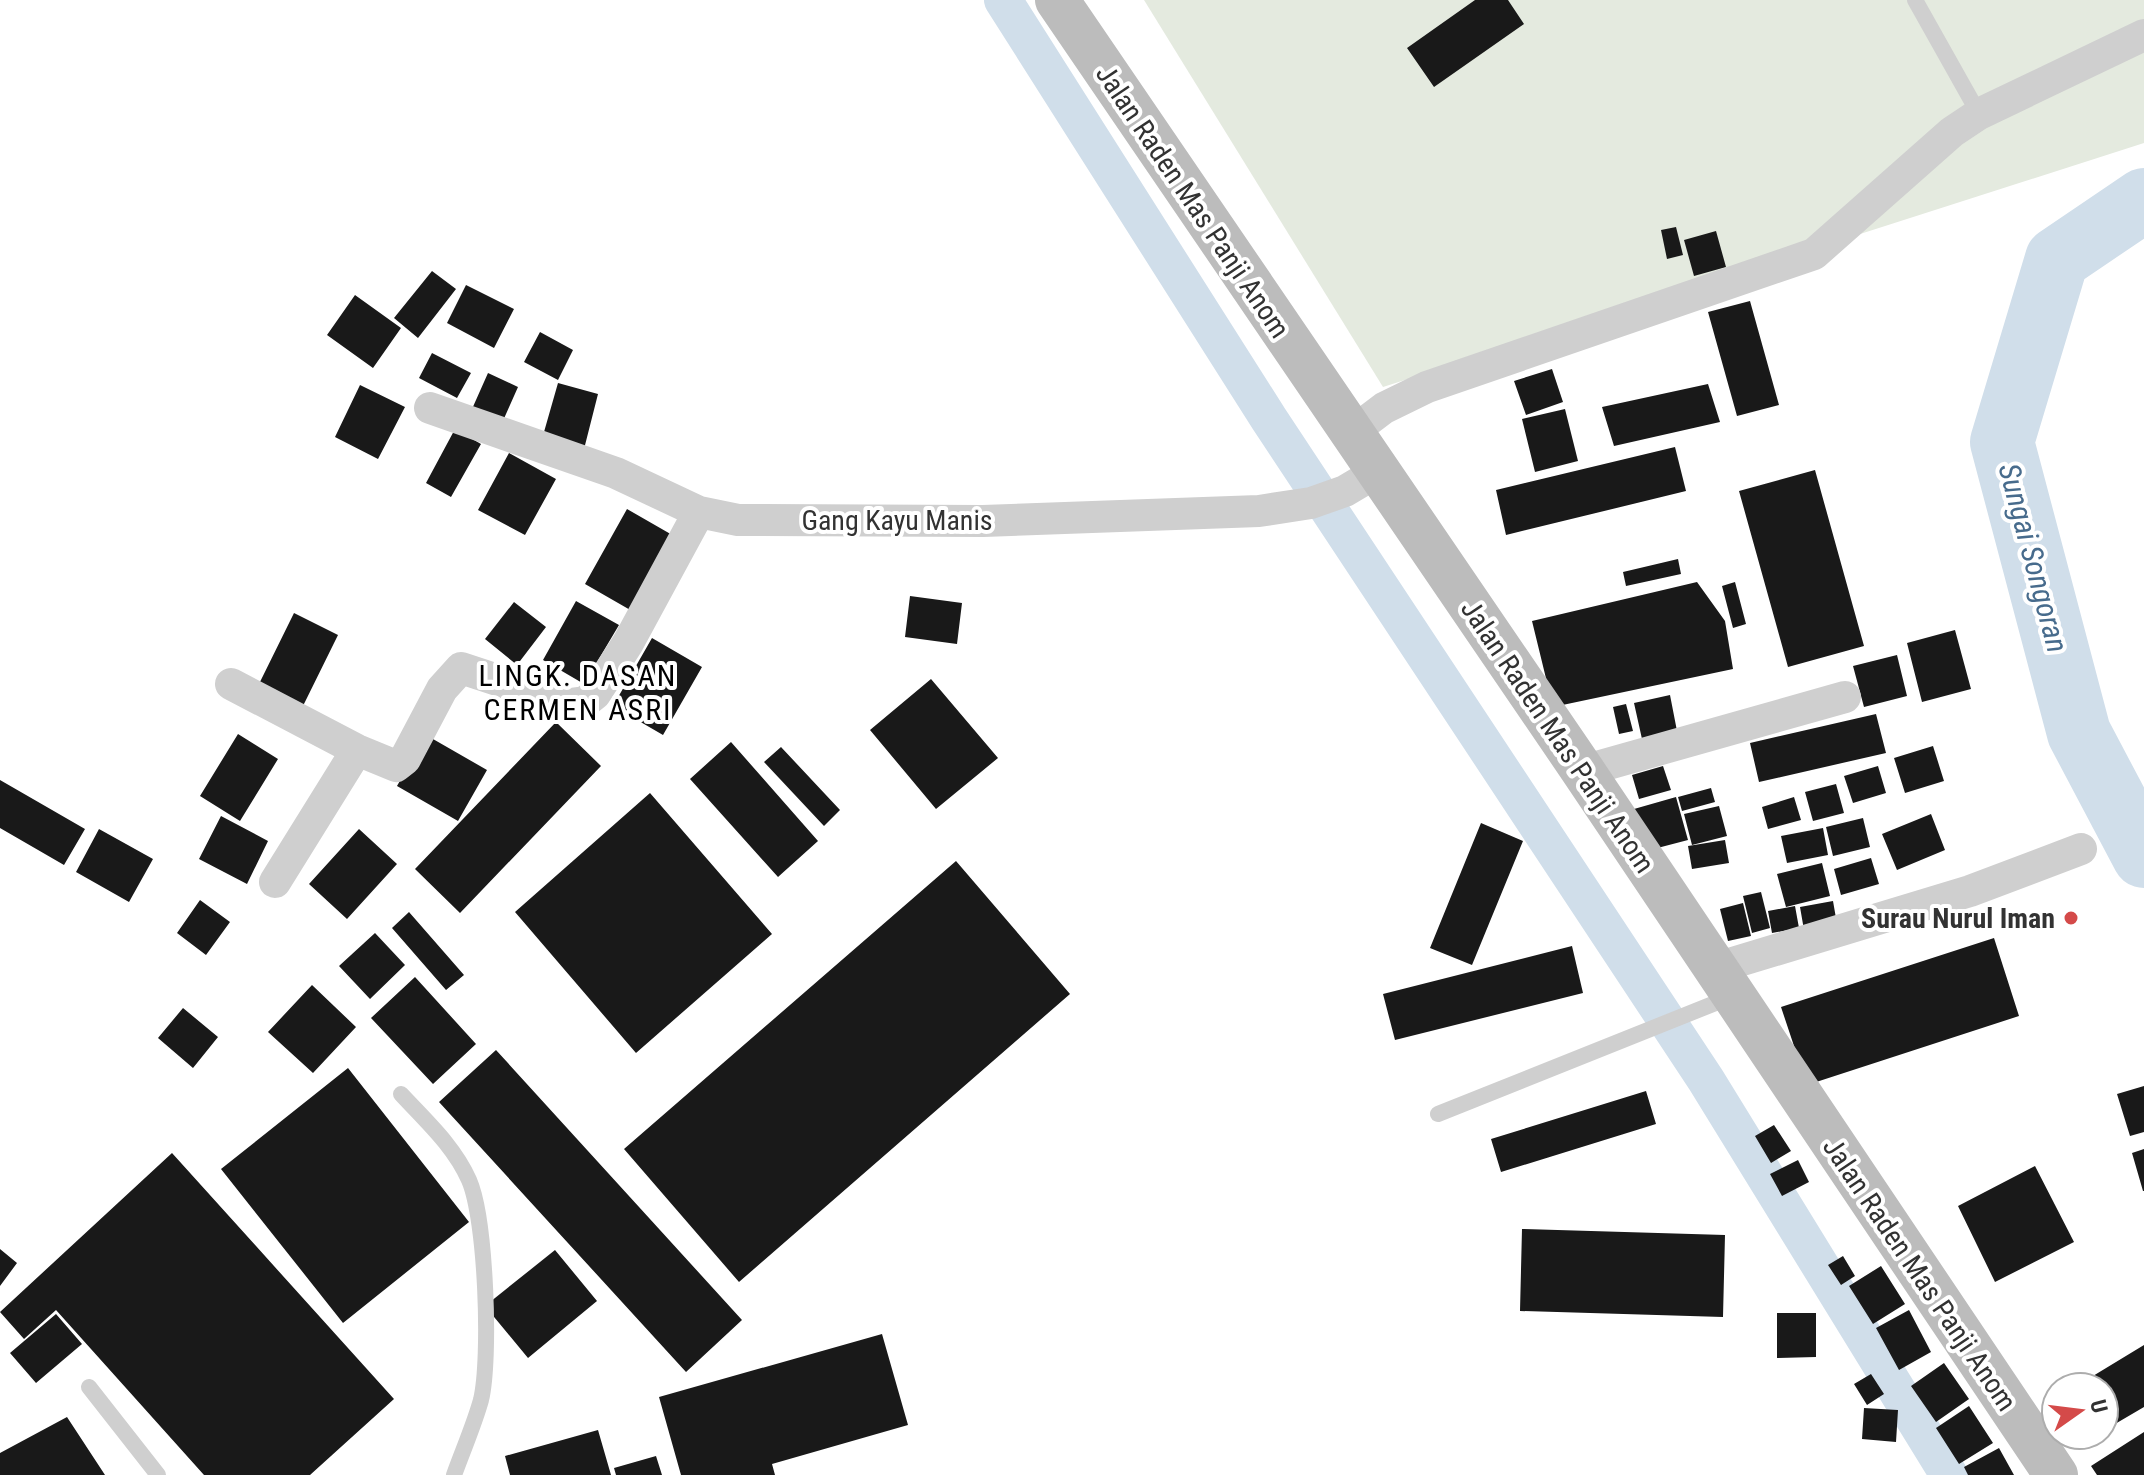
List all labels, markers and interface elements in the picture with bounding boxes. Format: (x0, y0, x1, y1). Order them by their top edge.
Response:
street label: Jalan Raden Mas Panji Anom (1089, 59, 1296, 344)
water label: Sungai Songoran (1991, 460, 2076, 656)
street label: Gang Kayu Manis (801, 504, 993, 537)
street label: Jalan Raden Mas Panji Anom (1454, 594, 1661, 879)
district label: LINGK. DASAN CERMEN ASRI (479, 658, 677, 727)
place label: Surau Nurul Iman (1861, 902, 2055, 935)
marker: Surau Nurul Iman (2062, 909, 2080, 927)
street label: Jalan Raden Mas Panji Anom (1816, 1132, 2023, 1417)
north arrow (2040, 1371, 2120, 1451)
text: U (2085, 1397, 2113, 1415)

